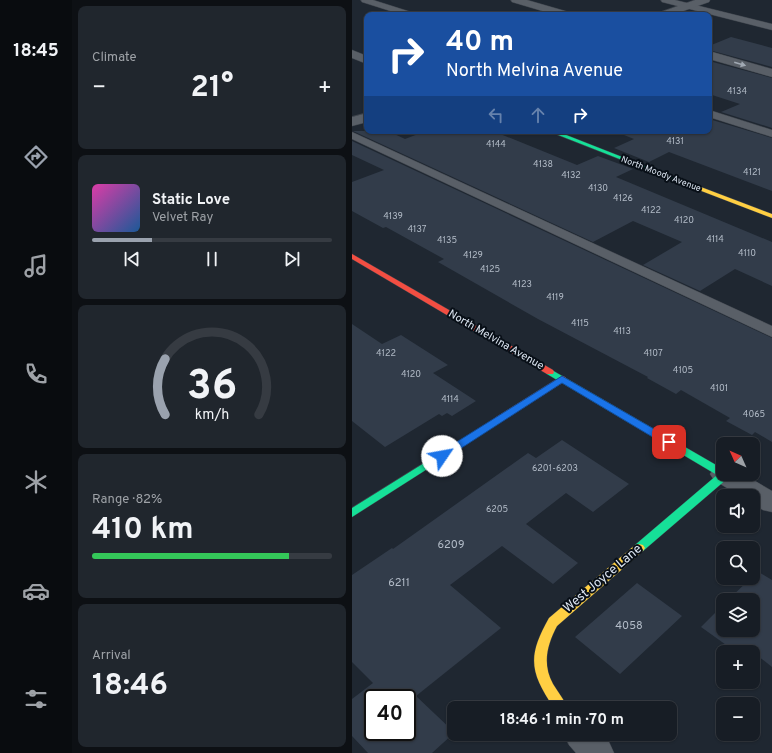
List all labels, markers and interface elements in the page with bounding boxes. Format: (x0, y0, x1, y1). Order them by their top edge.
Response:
text: 40 m (446, 25, 514, 61)
icon: right (380, 28, 432, 80)
text: 18:45 (13, 40, 59, 63)
text: Climate (92, 50, 137, 66)
text: North Melvina Avenue (446, 60, 623, 83)
one-way arrow (735, 61, 747, 67)
text: 21° (191, 70, 233, 107)
text: − (92, 75, 106, 102)
text: + (318, 75, 332, 102)
house number: 4134 (727, 86, 747, 97)
icon: left (485, 104, 507, 126)
icon: ahead (527, 104, 549, 126)
icon: right (569, 104, 591, 126)
house number: 4131 (666, 136, 684, 147)
house number: 4144 (486, 139, 506, 150)
icon: directions (22, 143, 50, 171)
street label: North Moody Avenue (620, 154, 703, 194)
house number: 4138 (533, 159, 553, 170)
house number: 4121 (743, 167, 761, 178)
house number: 4132 (561, 170, 581, 181)
house number: 4130 (588, 183, 608, 194)
text: Static Love (152, 191, 230, 210)
house number: 4126 (613, 193, 633, 204)
house number: 4122 (641, 205, 661, 216)
text: Velvet Ray (152, 210, 213, 226)
house number: 4139 (383, 211, 403, 222)
house number: 4120 (674, 215, 694, 226)
house number: 4137 (408, 224, 427, 235)
house number: 4114 (706, 234, 724, 245)
house number: 4135 (437, 235, 457, 246)
icon: previous (121, 248, 143, 270)
icon: pause (201, 248, 223, 270)
icon: next (281, 248, 303, 270)
house number: 4110 (738, 248, 756, 259)
house number: 4129 (463, 250, 483, 261)
icon: music (22, 252, 50, 280)
house number: 4125 (480, 264, 500, 275)
house number: 4123 (512, 279, 532, 290)
house number: 4119 (546, 292, 564, 303)
street label: North Melvina Avenue (446, 307, 546, 373)
house number: 4115 (571, 318, 589, 329)
house number: 4113 (613, 326, 631, 337)
house number: 4122 (376, 348, 396, 359)
house number: 4107 (643, 348, 663, 359)
icon: phone (22, 360, 50, 388)
text: 36 (187, 360, 237, 413)
house number: 4105 (673, 365, 693, 376)
house number: 4120 (401, 369, 421, 380)
house number: 4101 (710, 383, 728, 394)
house number: 4114 (441, 394, 459, 405)
text: km/h (195, 405, 229, 423)
house number: 4065 (743, 409, 765, 420)
pin (652, 425, 686, 459)
icon: arrive (658, 431, 680, 453)
position arrow (421, 435, 463, 477)
north arrow (716, 437, 760, 481)
map controls (716, 437, 760, 741)
house number: 6201-6203 (532, 463, 578, 474)
icon: climate (22, 468, 50, 496)
button: sound (716, 489, 760, 533)
text: Range · 82% (92, 492, 162, 508)
house number: 6205 (486, 504, 508, 515)
text: 410 km (92, 512, 194, 549)
house number: 6209 (438, 538, 464, 552)
street label: West Joyce Lane (560, 541, 646, 617)
button: search (716, 541, 760, 585)
house number: 6211 (388, 576, 410, 590)
icon: car (22, 577, 50, 605)
button: layers (716, 593, 760, 637)
house number: 4058 (615, 619, 643, 633)
button: + (716, 645, 760, 689)
text: Arrival (92, 648, 131, 664)
text: 18:46 (92, 668, 168, 705)
icon: filters (22, 685, 50, 713)
speed limit sign: 40 (364, 689, 416, 741)
button: − (716, 697, 760, 741)
text: 18:46 · 1 min · 70 m (500, 711, 624, 730)

